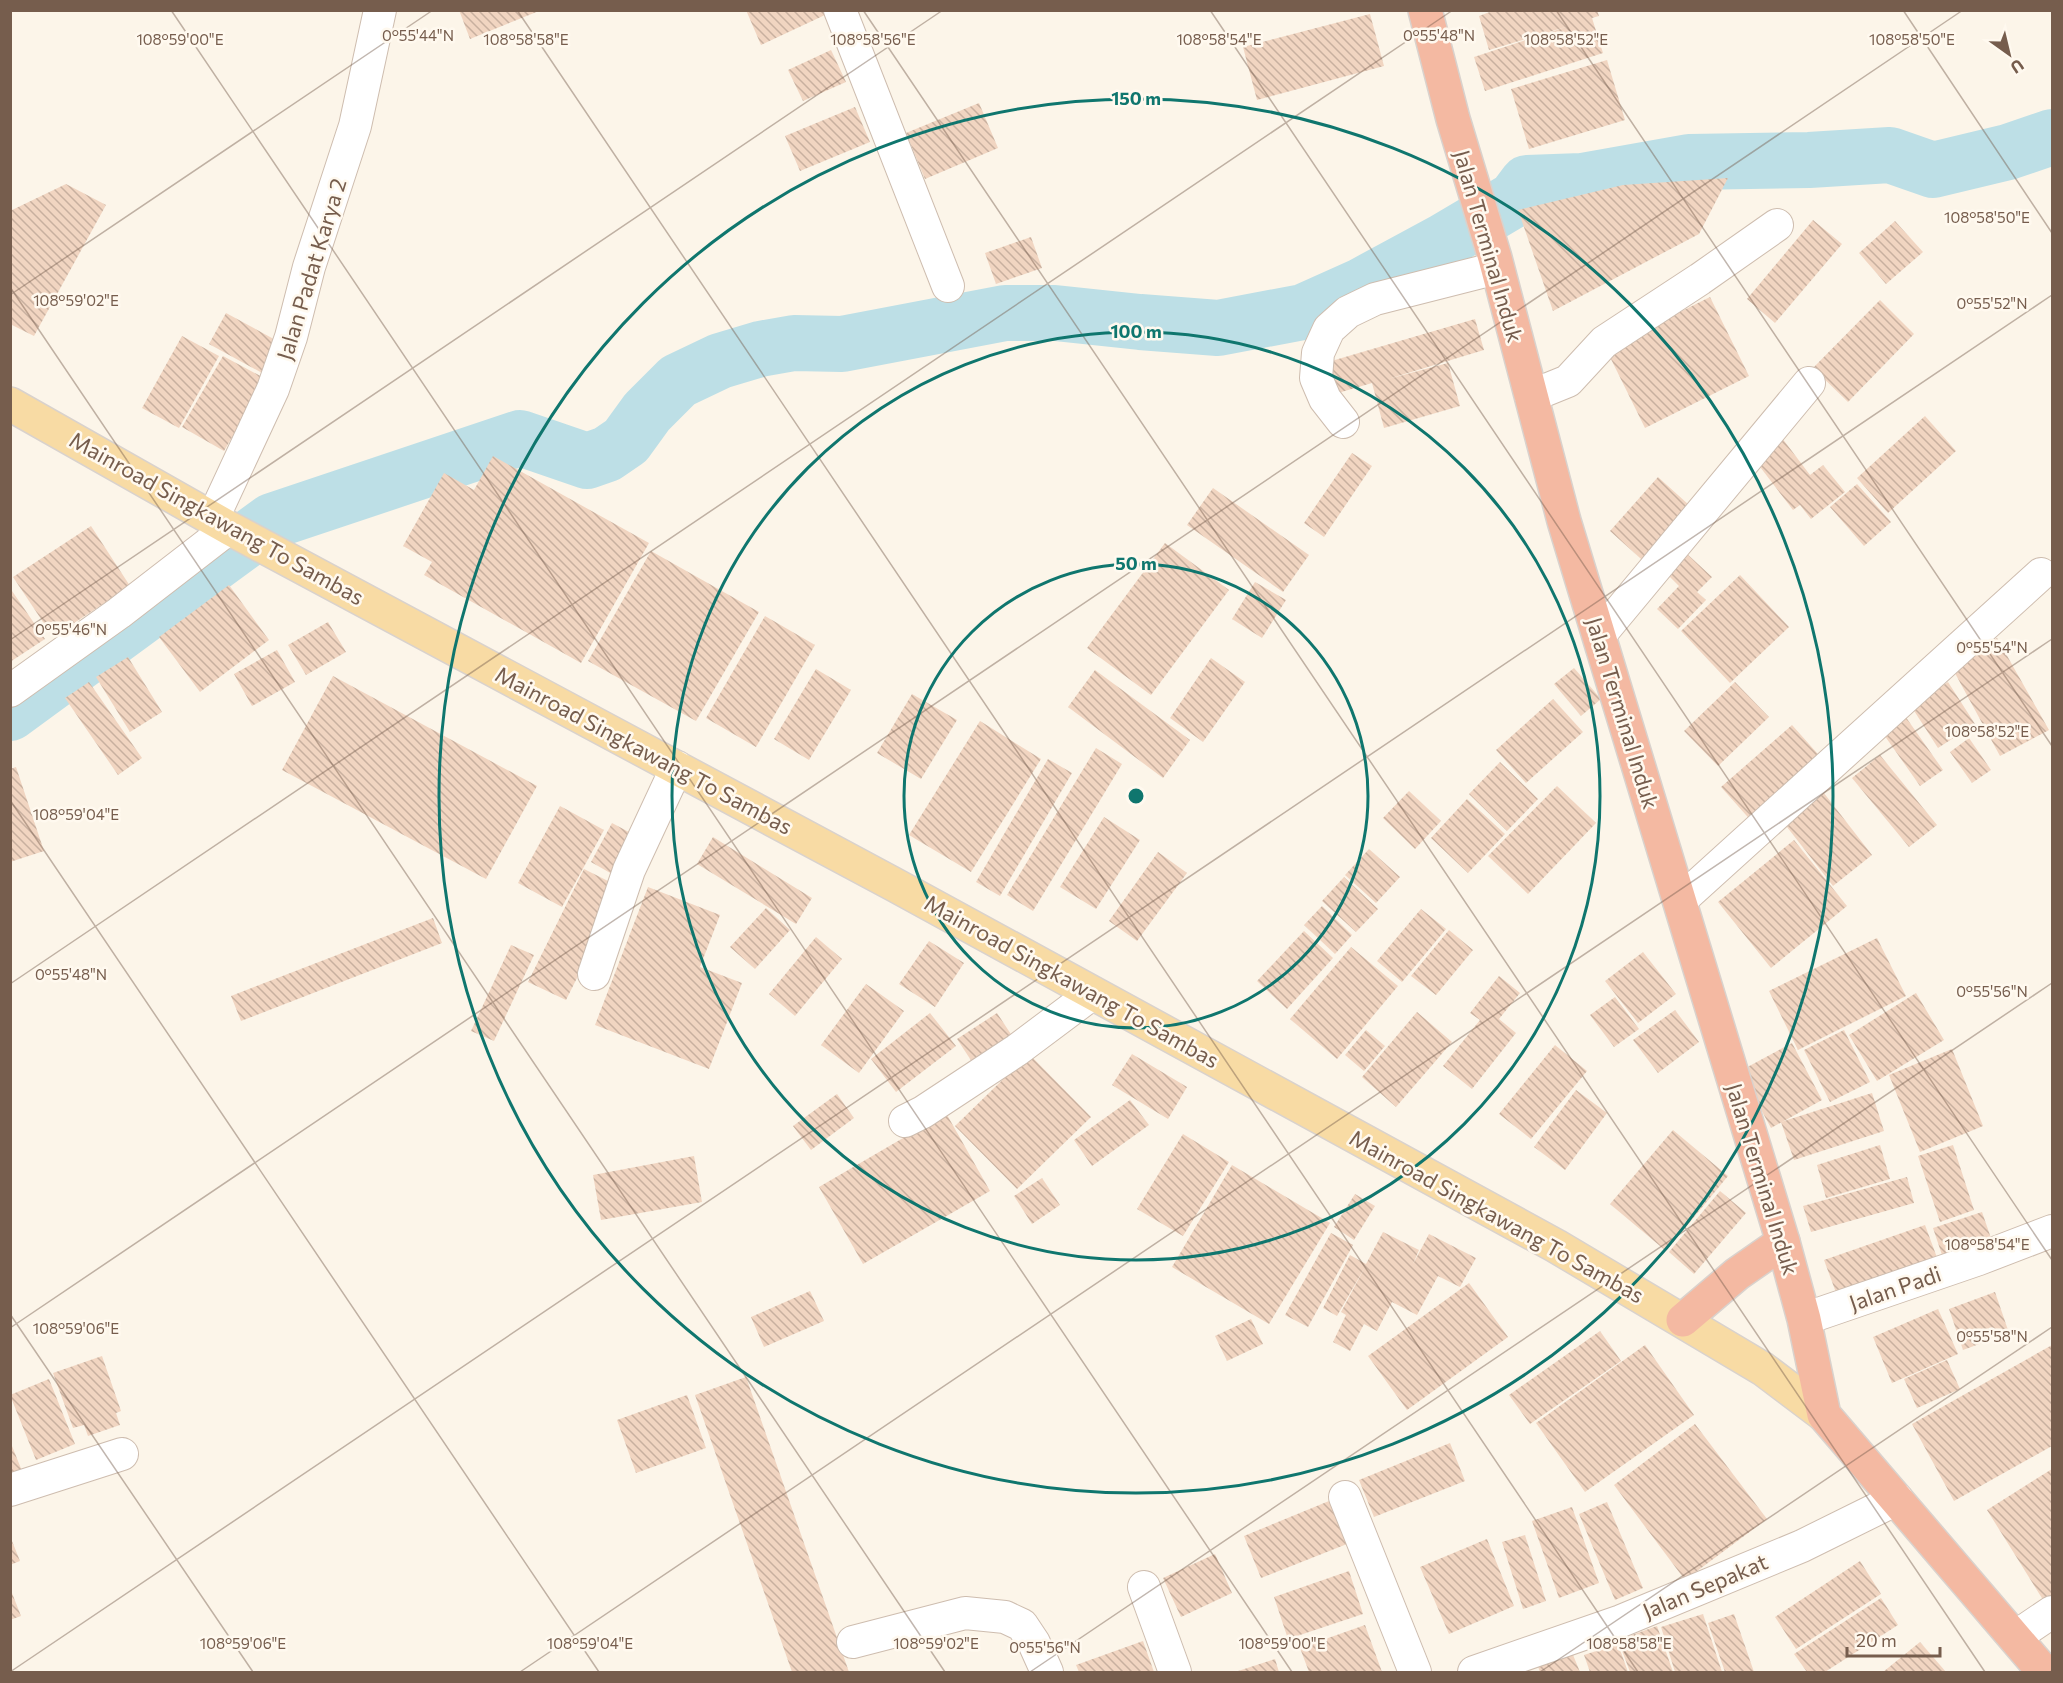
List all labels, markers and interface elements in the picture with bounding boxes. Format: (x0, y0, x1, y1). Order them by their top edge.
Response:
north arrow (1979, 24, 2039, 84)
text: 0°55'44"N (382, 26, 454, 44)
text: 0°55'48"N (1403, 26, 1475, 44)
text: 108°59'00"E (136, 30, 224, 48)
text: 108°58'58"E (483, 30, 569, 48)
text: 108°58'56"E (830, 30, 916, 48)
text: 108°58'54"E (1176, 30, 1262, 48)
text: 108°58'52"E (1524, 30, 1608, 48)
text: 108°58'50"E (1869, 30, 1955, 48)
text: U (2008, 56, 2028, 78)
text: 150 m (1111, 87, 1161, 109)
street label: Jalan Terminal Induk (1449, 147, 1529, 345)
street label: Jalan Padat Karya 2 (271, 175, 351, 363)
text: 108°58'50"E (1944, 208, 2030, 226)
text: 108°59'02"E (33, 291, 119, 309)
text: 0°55'52"N (1957, 294, 2027, 312)
text: 100 m (1110, 320, 1162, 342)
street label: Mainroad Singkawang To Sambas (65, 426, 369, 610)
text: 50 m (1115, 552, 1157, 574)
street label: Jalan Terminal Induk (1581, 614, 1665, 812)
text: 0°55'46"N (35, 620, 107, 638)
text: 0°55'54"N (1956, 638, 2028, 656)
street label: Mainroad Singkawang To Sambas (491, 660, 797, 840)
text: 108°58'52"E (1945, 722, 2029, 740)
centre of rings (1126, 786, 1146, 806)
text: 108°59'04"E (33, 805, 119, 823)
street label: Mainroad Singkawang To Sambas (920, 889, 1224, 1073)
text: 0°55'48"N (35, 965, 107, 983)
text: 0°55'56"N (1956, 982, 2028, 1000)
street label: Jalan Terminal Induk (1721, 1080, 1805, 1278)
street label: Mainroad Singkawang To Sambas (1345, 1124, 1649, 1308)
text: 108°58'54"E (1944, 1235, 2030, 1253)
street label: Jalan Padi (1845, 1260, 1945, 1316)
text: 108°59'06"E (33, 1319, 119, 1337)
text: 0°55'58"N (1956, 1327, 2028, 1345)
street label: Jalan Sepakat (1638, 1548, 1772, 1624)
scale bar (1847, 1620, 1940, 1658)
text: 20 m (1856, 1629, 1897, 1651)
text: 108°59'06"E (200, 1634, 286, 1652)
text: 108°59'04"E (547, 1634, 633, 1652)
text: 108°59'02"E (893, 1634, 979, 1652)
text: 108°59'00"E (1238, 1634, 1326, 1652)
text: 108°58'58"E (1586, 1634, 1672, 1652)
text: 0°55'56"N (1009, 1638, 1081, 1656)

